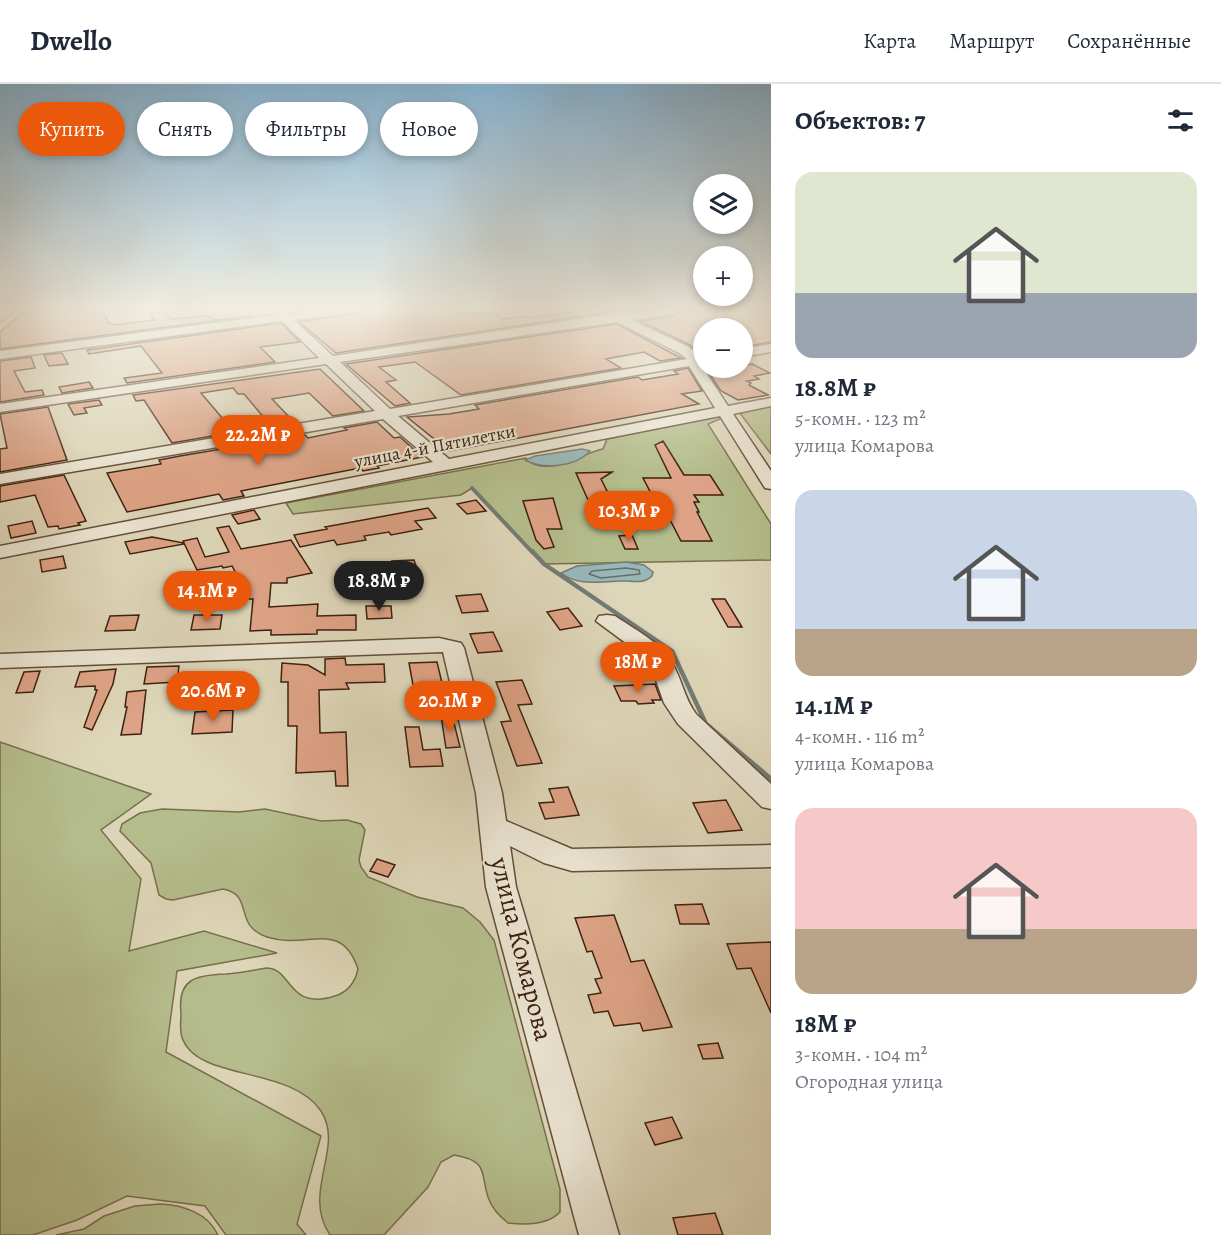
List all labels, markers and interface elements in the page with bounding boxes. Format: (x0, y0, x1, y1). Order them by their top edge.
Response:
text: Dwello (30, 22, 112, 60)
text: Карта (863, 27, 916, 55)
text: Маршрут (949, 27, 1034, 55)
text: Сохранённые (1067, 27, 1191, 55)
chip: Купить (18, 102, 125, 156)
chip: Снять (137, 102, 233, 156)
chip: Фильтры (245, 102, 368, 156)
chip: Новое (380, 102, 478, 156)
text: Объектов: 7 (795, 103, 925, 138)
icon: filters (1164, 104, 1197, 137)
map controls (693, 174, 753, 378)
button: layers (693, 174, 753, 234)
icon: home (942, 211, 1050, 319)
button: + (693, 246, 753, 306)
button: − (693, 318, 753, 378)
text: 18.8M ₽ (795, 370, 876, 405)
text: 5-комн. · 123 m² (795, 405, 926, 432)
pin: 22.2M ₽ (203, 415, 313, 466)
street label: улица 4-й Пятилетки (351, 419, 518, 474)
text: 22.2M ₽ (226, 421, 290, 448)
text: улица Комарова (795, 432, 934, 459)
pin: 10.3M ₽ (574, 491, 684, 542)
text: 10.3M ₽ (598, 497, 660, 524)
icon: home (942, 529, 1050, 637)
pin: 18.8M ₽ (324, 561, 434, 612)
text: 18.8M ₽ (348, 567, 410, 594)
pin: 14.1M ₽ (152, 571, 262, 622)
text: 14.1M ₽ (177, 577, 237, 604)
pin: 18M ₽ (596, 642, 680, 693)
text: 18M ₽ (614, 648, 662, 675)
pin: 20.6M ₽ (158, 671, 268, 722)
text: 20.6M ₽ (180, 677, 246, 704)
pin: 20.1M ₽ (395, 681, 505, 732)
text: 20.1M ₽ (419, 687, 481, 714)
text: 14.1M ₽ (795, 688, 873, 723)
text: 4-комн. · 116 m² (795, 723, 924, 750)
text: улица Комарова (795, 750, 934, 777)
icon: home (942, 847, 1050, 955)
street label: улица Комарова (482, 852, 562, 1045)
text: 18M ₽ (795, 1006, 856, 1041)
text: 3-комн. · 104 m² (795, 1041, 927, 1068)
text: Огородная улица (795, 1068, 943, 1095)

